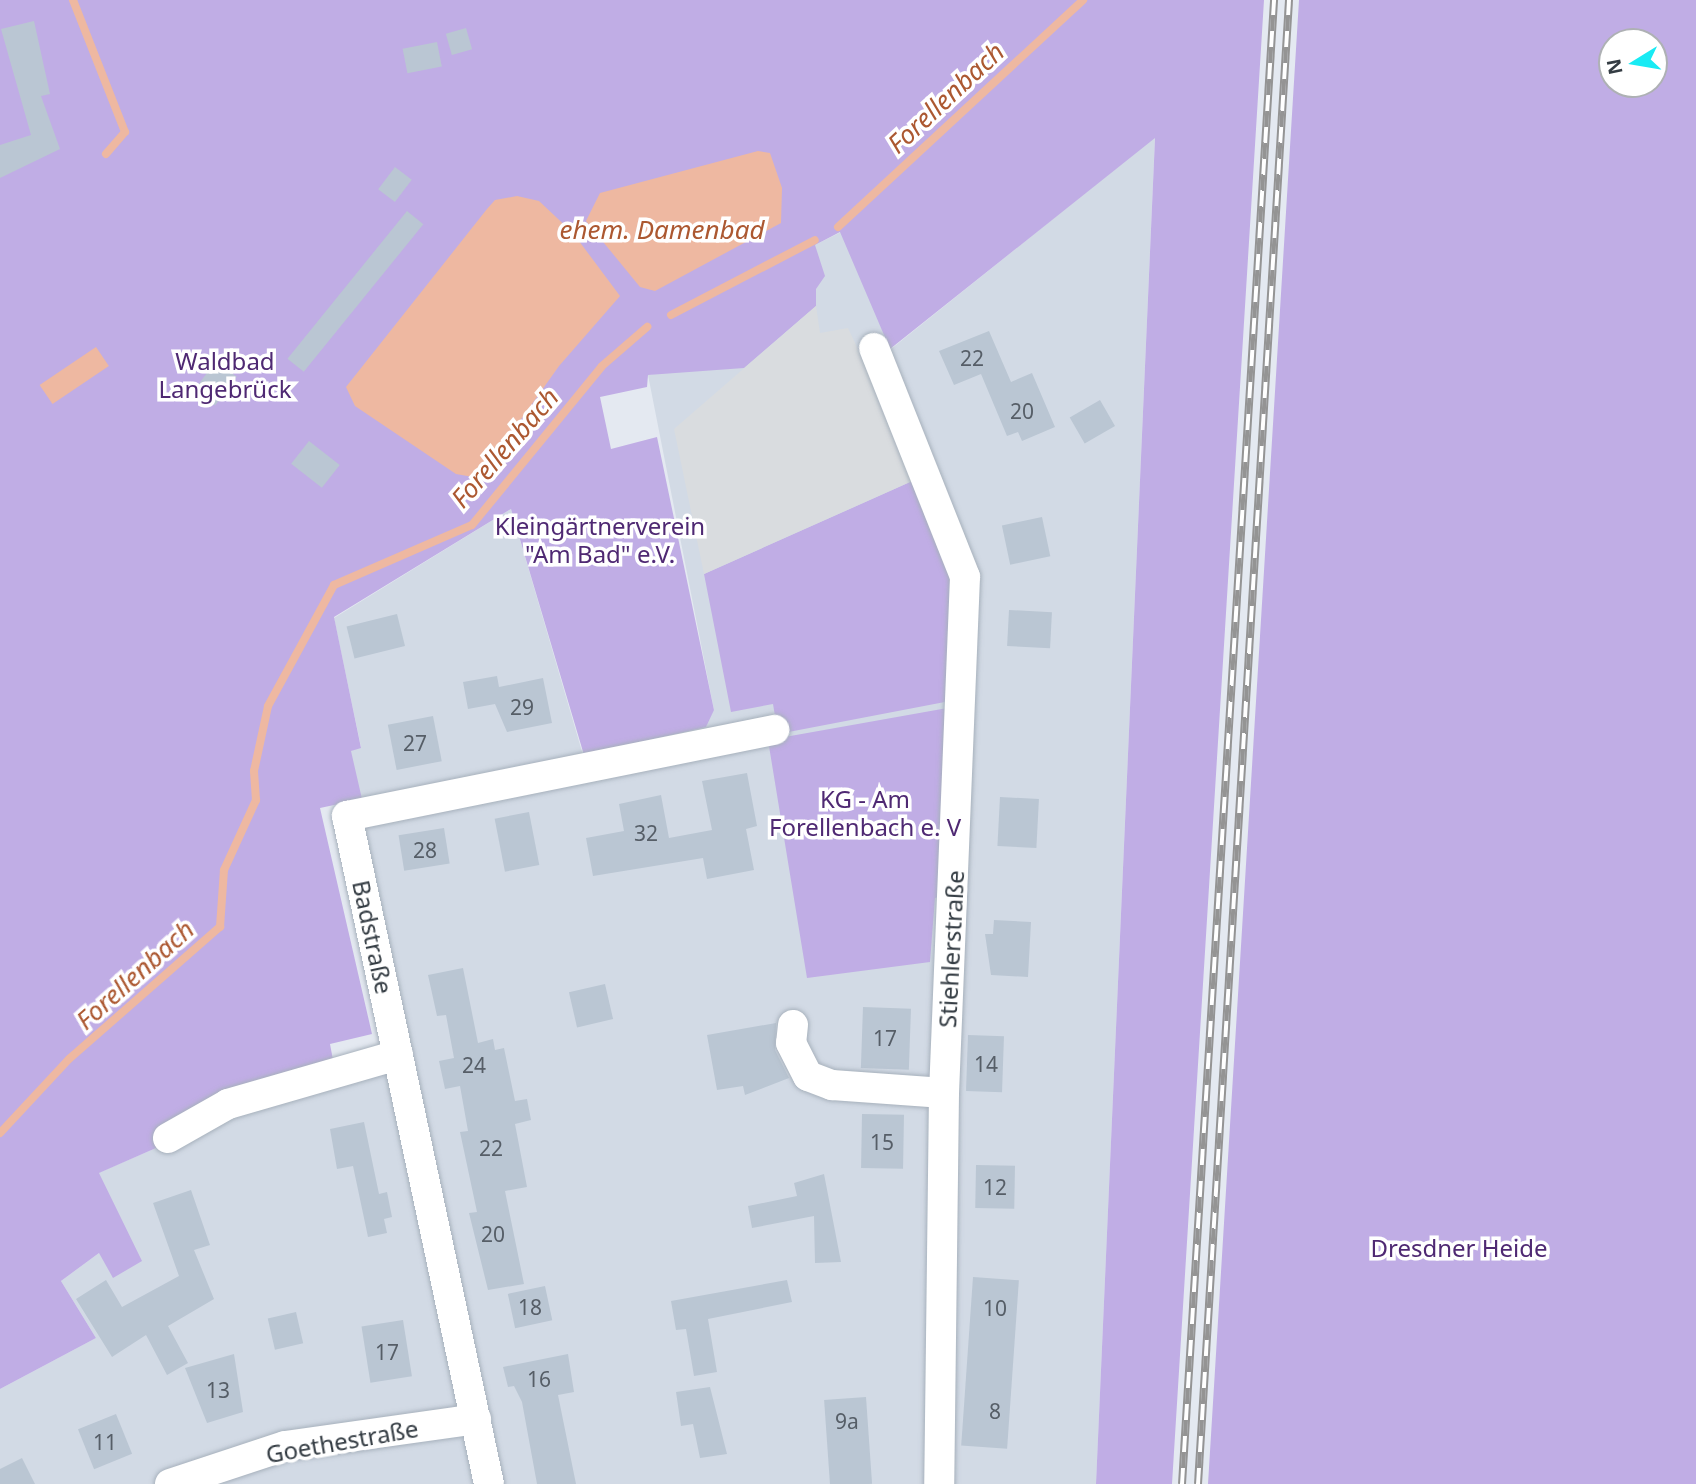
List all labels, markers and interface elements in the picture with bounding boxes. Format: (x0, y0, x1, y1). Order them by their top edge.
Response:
north arrow (1598, 28, 1668, 98)
water label: Forellenbach (881, 36, 1011, 160)
text: N (1600, 57, 1629, 77)
water label: ehem. Damenbad (560, 214, 764, 246)
house number: 22 (960, 345, 984, 371)
park label: Waldbad Langebrück (158, 347, 292, 403)
water label: Forellenbach (445, 382, 565, 514)
house number: 20 (1010, 398, 1034, 424)
park label: Kleingärtnerverein "Am Bad" e.V. (495, 512, 705, 568)
house number: 29 (510, 694, 534, 720)
house number: 27 (403, 730, 427, 756)
park label: KG - Am Forellenbach e. V (769, 785, 961, 841)
house number: 32 (634, 820, 658, 846)
house number: 28 (413, 837, 437, 863)
street label: Stiehlerstraße (932, 869, 970, 1029)
street label: Badstraße (347, 877, 399, 997)
water label: Forellenbach (70, 914, 200, 1036)
house number: 17 (873, 1025, 897, 1051)
house number: 14 (974, 1051, 998, 1077)
house number: 24 (462, 1052, 486, 1078)
house number: 15 (870, 1129, 894, 1155)
house number: 22 (479, 1135, 503, 1161)
house number: 12 (983, 1174, 1007, 1200)
house number: 20 (481, 1221, 505, 1247)
park label: Dresdner Heide (1370, 1234, 1548, 1262)
house number: 18 (518, 1294, 542, 1320)
house number: 10 (983, 1295, 1007, 1321)
house number: 17 (375, 1339, 399, 1365)
house number: 16 (527, 1366, 551, 1392)
house number: 13 (206, 1377, 230, 1403)
house number: 8 (989, 1398, 1001, 1424)
house number: 9a (835, 1408, 859, 1434)
street label: Goethestraße (264, 1413, 420, 1469)
house number: 11 (93, 1429, 117, 1455)

